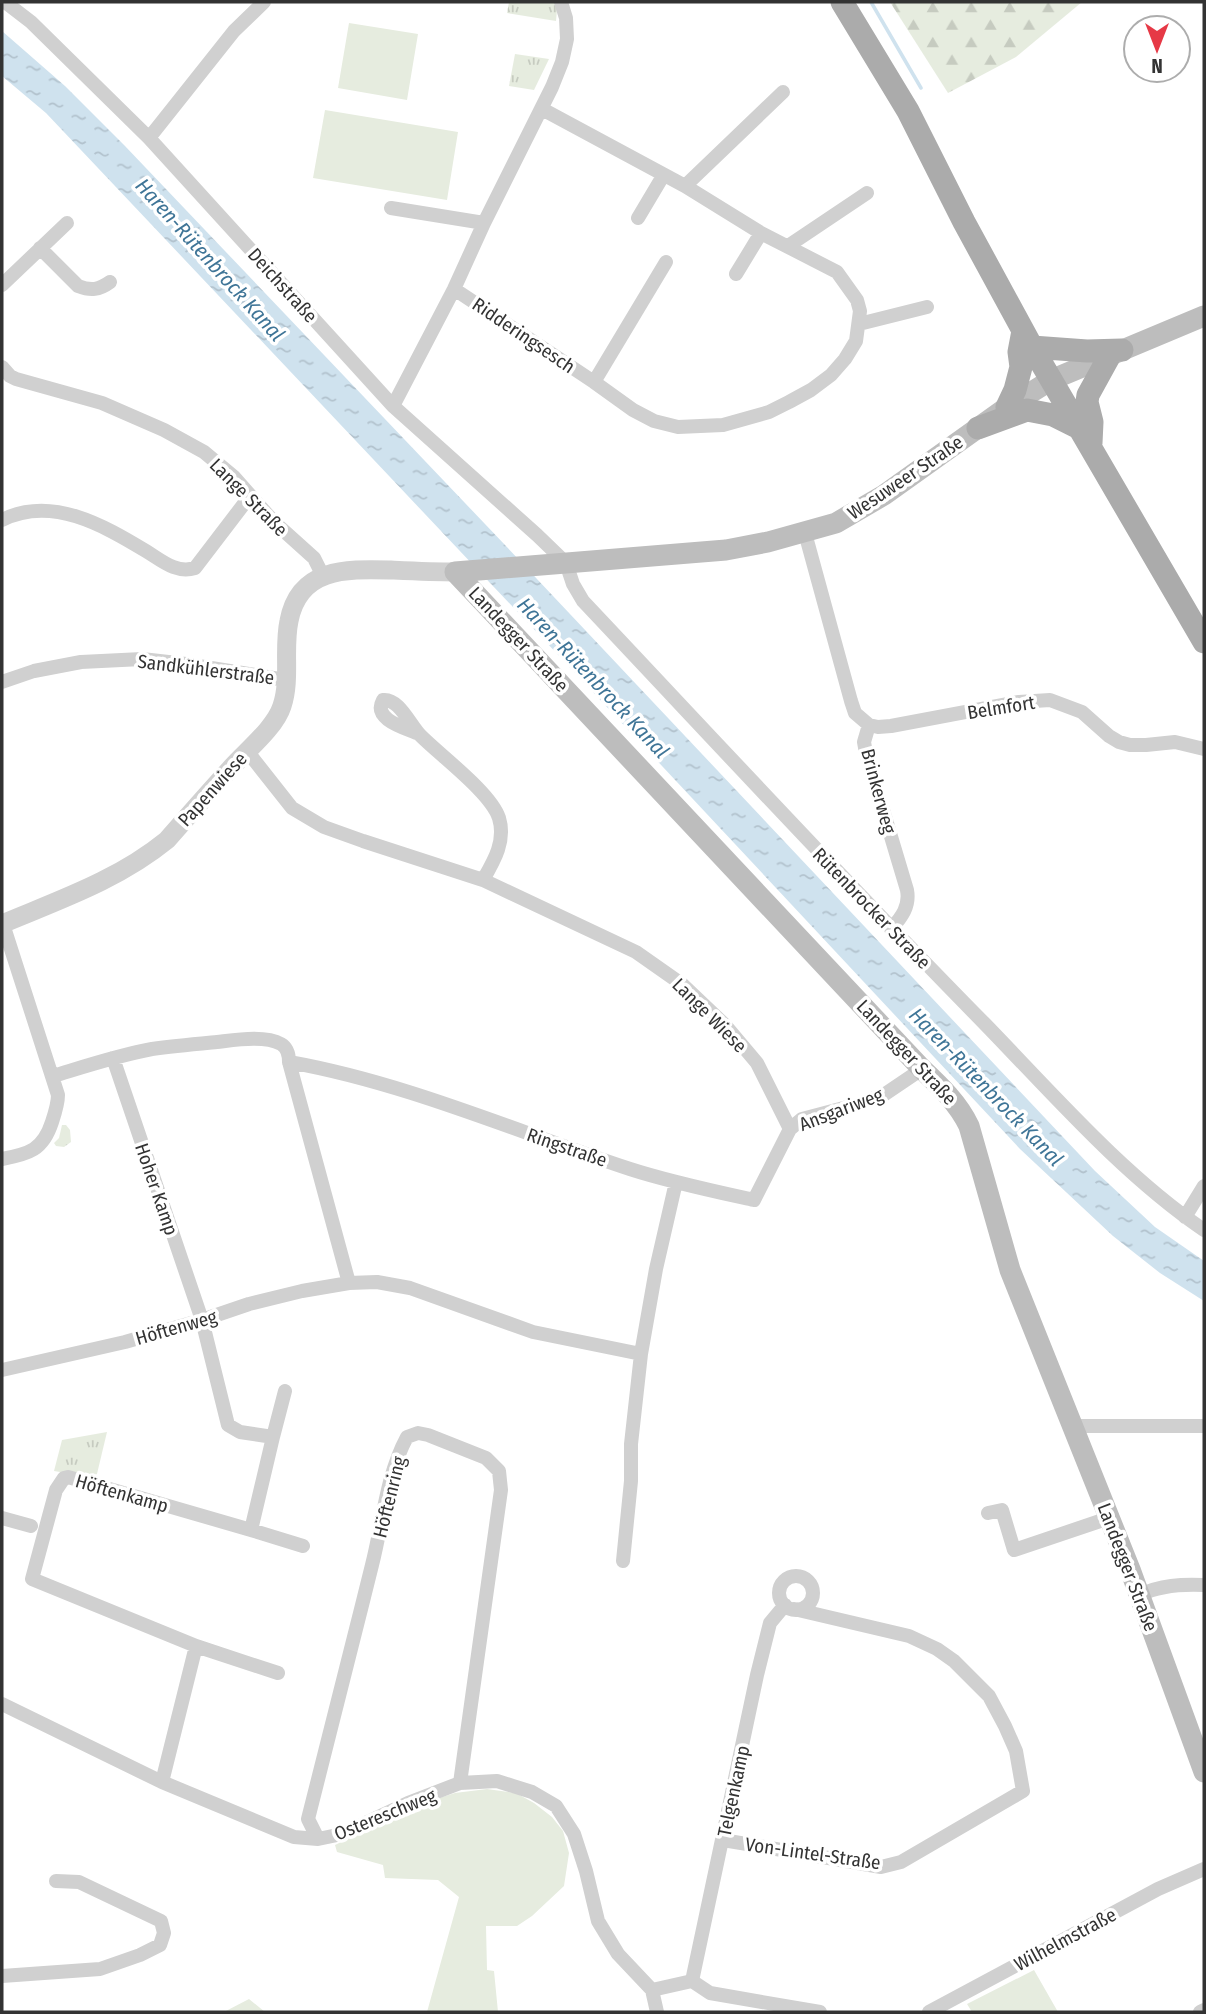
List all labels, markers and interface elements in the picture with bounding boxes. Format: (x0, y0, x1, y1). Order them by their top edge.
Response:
north arrow (1122, 14, 1192, 84)
text: N (1151, 54, 1163, 77)
water label: Haren-Rütenbrock Kanal (130, 173, 290, 347)
street label: Deichstraße (243, 243, 322, 327)
street label: Ridderingsesch (468, 293, 579, 378)
street label: Wesuweer Straße (843, 430, 967, 525)
street label: Lange Straße (205, 454, 292, 541)
street label: Landegger Straße (464, 582, 573, 697)
water label: Haren-Rütenbrock Kanal (512, 592, 674, 764)
street label: Sandkühlerstraße (136, 650, 276, 689)
street label: Belmfort (966, 691, 1037, 724)
street label: Brinkerweg (856, 746, 901, 836)
street label: Papenwiese (173, 747, 252, 831)
street label: Rütenbrocker Straße (808, 843, 935, 974)
street label: Lange Wiese (668, 973, 752, 1057)
street label: Landegger Straße (852, 995, 961, 1110)
water label: Haren-Rütenbrock Kanal (904, 1002, 1068, 1172)
street label: Ansgariweg (796, 1083, 887, 1136)
street label: Ringstraße (524, 1123, 610, 1172)
street label: Hoher Kamp (130, 1140, 183, 1238)
street label: Höftenweg (133, 1305, 219, 1350)
street label: Höftenring (368, 1454, 411, 1540)
street label: Höftenkamp (73, 1469, 171, 1518)
street label: Landegger Straße (1092, 1500, 1163, 1635)
street label: Telgenkamp (713, 1743, 754, 1839)
street label: Ostereschweg (331, 1784, 440, 1845)
street label: Von-Lintel-Straße (744, 1833, 882, 1874)
street label: Wilhelmstraße (1010, 1903, 1120, 1976)

